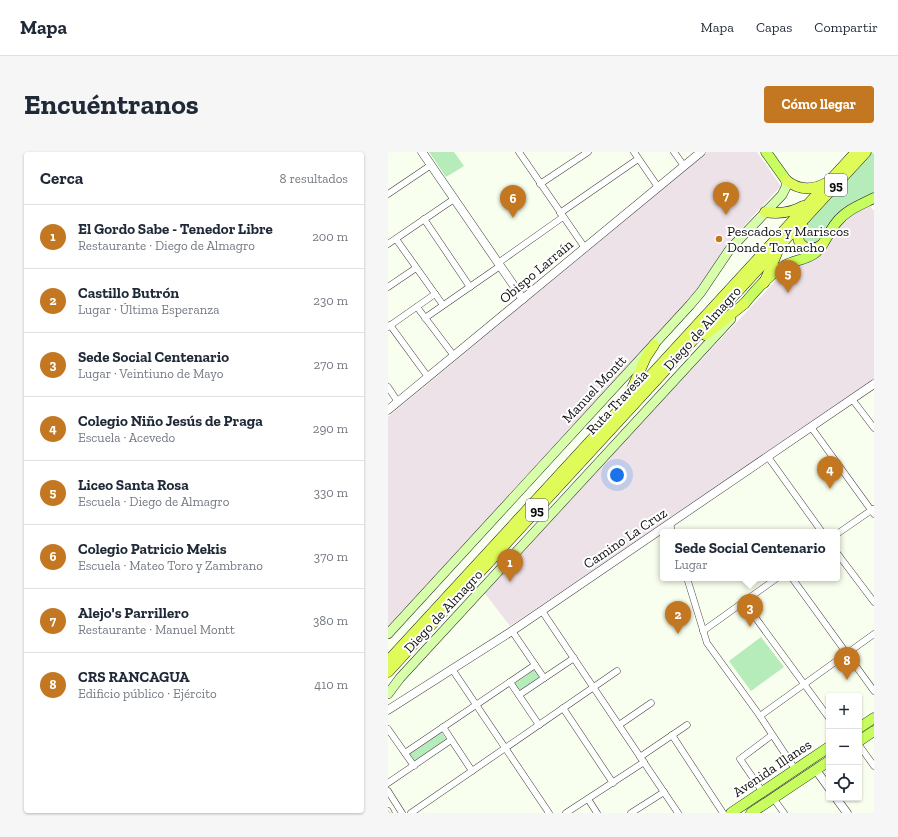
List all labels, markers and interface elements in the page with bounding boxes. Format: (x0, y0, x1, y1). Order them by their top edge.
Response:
text: Mapa (20, 16, 67, 39)
text: Mapa (701, 19, 734, 36)
text: Capas (756, 19, 792, 36)
text: Compartir (814, 19, 878, 36)
button: Cómo llegar (764, 86, 874, 123)
text: Encuéntranos (24, 88, 199, 121)
text: Cerca (40, 168, 83, 188)
text: 8 resultados (279, 171, 348, 186)
road number: 95 (825, 174, 847, 196)
pin: 7 (713, 182, 739, 215)
pin: 6 (500, 185, 526, 218)
text: El Gordo Sabe - Tenedor Libre (78, 220, 273, 238)
place label: Pescados y Mariscos Donde Tomacho (727, 223, 849, 256)
text: 1 (50, 229, 56, 244)
text: 200 m (312, 229, 348, 244)
marker: Pescados y Mariscos Donde Tomacho (714, 234, 724, 244)
street label: Obispo Larraín (496, 236, 576, 307)
text: Restaurante · Diego de Almagro (78, 238, 255, 253)
pin: 5 (775, 260, 801, 293)
street label: Diego de Almagro (660, 283, 745, 374)
text: Castillo Butrón (78, 284, 179, 302)
text: 2 (50, 293, 56, 308)
text: 230 m (313, 293, 348, 308)
text: Lugar · Última Esperanza (78, 302, 219, 317)
text: Sede Social Centenario (78, 348, 229, 366)
street label: Manuel Montt (559, 352, 630, 427)
text: 3 (50, 357, 56, 372)
text: 270 m (314, 357, 348, 372)
text: Lugar · Veintiuno de Mayo (78, 366, 224, 381)
street label: Ruta Travesía (583, 366, 652, 438)
text: Colegio Niño Jesús de Praga (78, 412, 263, 430)
text: 4 (49, 421, 57, 436)
text: 290 m (313, 421, 348, 436)
text: Escuela · Acevedo (78, 430, 175, 445)
pin: 4 (817, 456, 843, 489)
your location (607, 465, 627, 485)
text: Liceo Santa Rosa (78, 476, 189, 494)
text: 5 (50, 485, 56, 500)
text: 330 m (314, 485, 348, 500)
text: Escuela · Diego de Almagro (78, 494, 229, 509)
road number: 95 (526, 499, 548, 521)
street label: Camino La Cruz (580, 504, 671, 573)
popup (660, 529, 840, 581)
text: Sede Social Centenario (674, 539, 826, 557)
text: Colegio Patricio Mekis (78, 540, 227, 558)
text: 6 (50, 549, 56, 564)
text: 370 m (314, 549, 348, 564)
pin: 1 (497, 549, 523, 582)
text: Lugar (674, 557, 708, 572)
text: Escuela · Mateo Toro y Zambrano (78, 558, 263, 573)
street label: Diego de Almagro (400, 566, 486, 657)
pin: 3 (737, 594, 763, 627)
pin: 2 (665, 601, 691, 634)
text: Alejo's Parrillero (78, 604, 189, 622)
text: 7 (50, 613, 56, 628)
text: 380 m (313, 613, 348, 628)
text: Restaurante · Manuel Montt (78, 622, 235, 637)
pin: 8 (834, 647, 860, 680)
text: CRS RANCAGUA (78, 668, 190, 686)
text: 8 (49, 677, 57, 692)
text: 410 m (314, 677, 348, 692)
text: Edificio público · Ejército (78, 686, 217, 701)
map controls (826, 693, 862, 801)
button: + (826, 693, 862, 729)
button: − (826, 729, 862, 765)
street label: Avenida Illanes (730, 736, 815, 801)
button: locate (826, 765, 862, 801)

